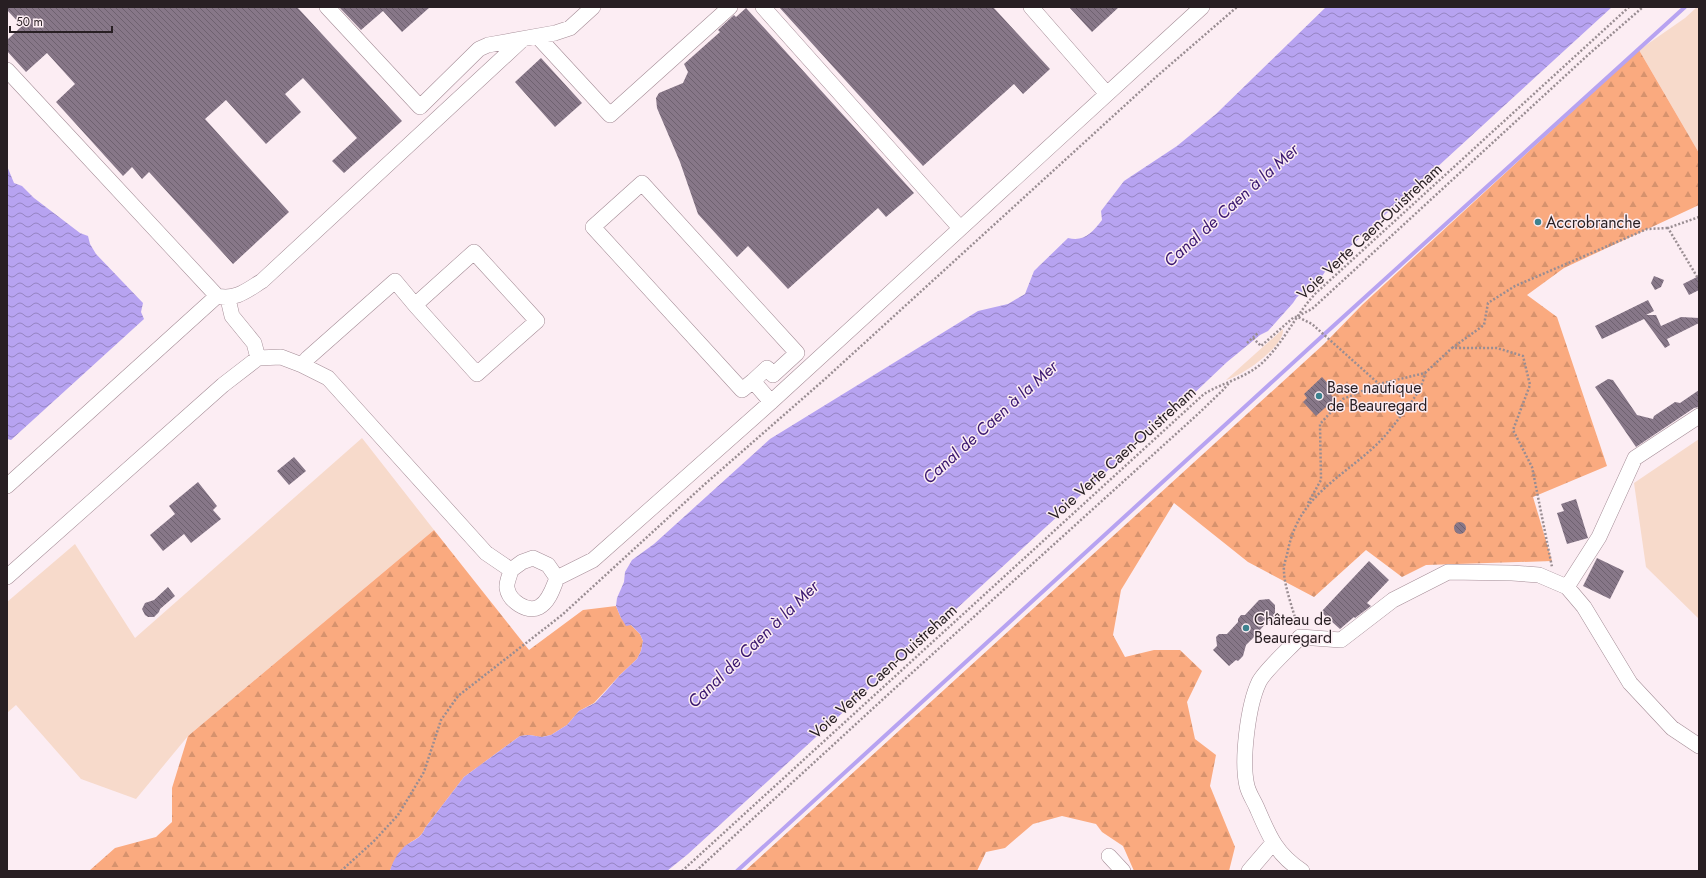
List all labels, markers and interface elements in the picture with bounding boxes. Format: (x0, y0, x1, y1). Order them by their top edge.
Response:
scale bar (10, 8, 112, 34)
text: 50 m (16, 13, 43, 31)
water label: Canal de Caen à la Mer (1158, 137, 1305, 272)
street label: Voie Verte Caen-Ouistreham (1292, 158, 1447, 305)
place label: Accrobranche (1546, 211, 1641, 234)
marker: Accrobranche (1533, 217, 1543, 227)
water label: Canal de Caen à la Mer (917, 354, 1064, 489)
place label: Base nautique de Beauregard (1327, 376, 1427, 417)
street label: Voie Verte Caen-Ouistreham (1044, 381, 1201, 526)
marker: Base nautique de Beauregard (1314, 391, 1324, 401)
water label: Canal de Caen à la Mer (682, 574, 825, 713)
street label: Voie Verte Caen-Ouistreham (805, 599, 962, 744)
place label: Château de Beauregard (1254, 608, 1332, 649)
marker: Château de Beauregard (1241, 623, 1251, 633)

